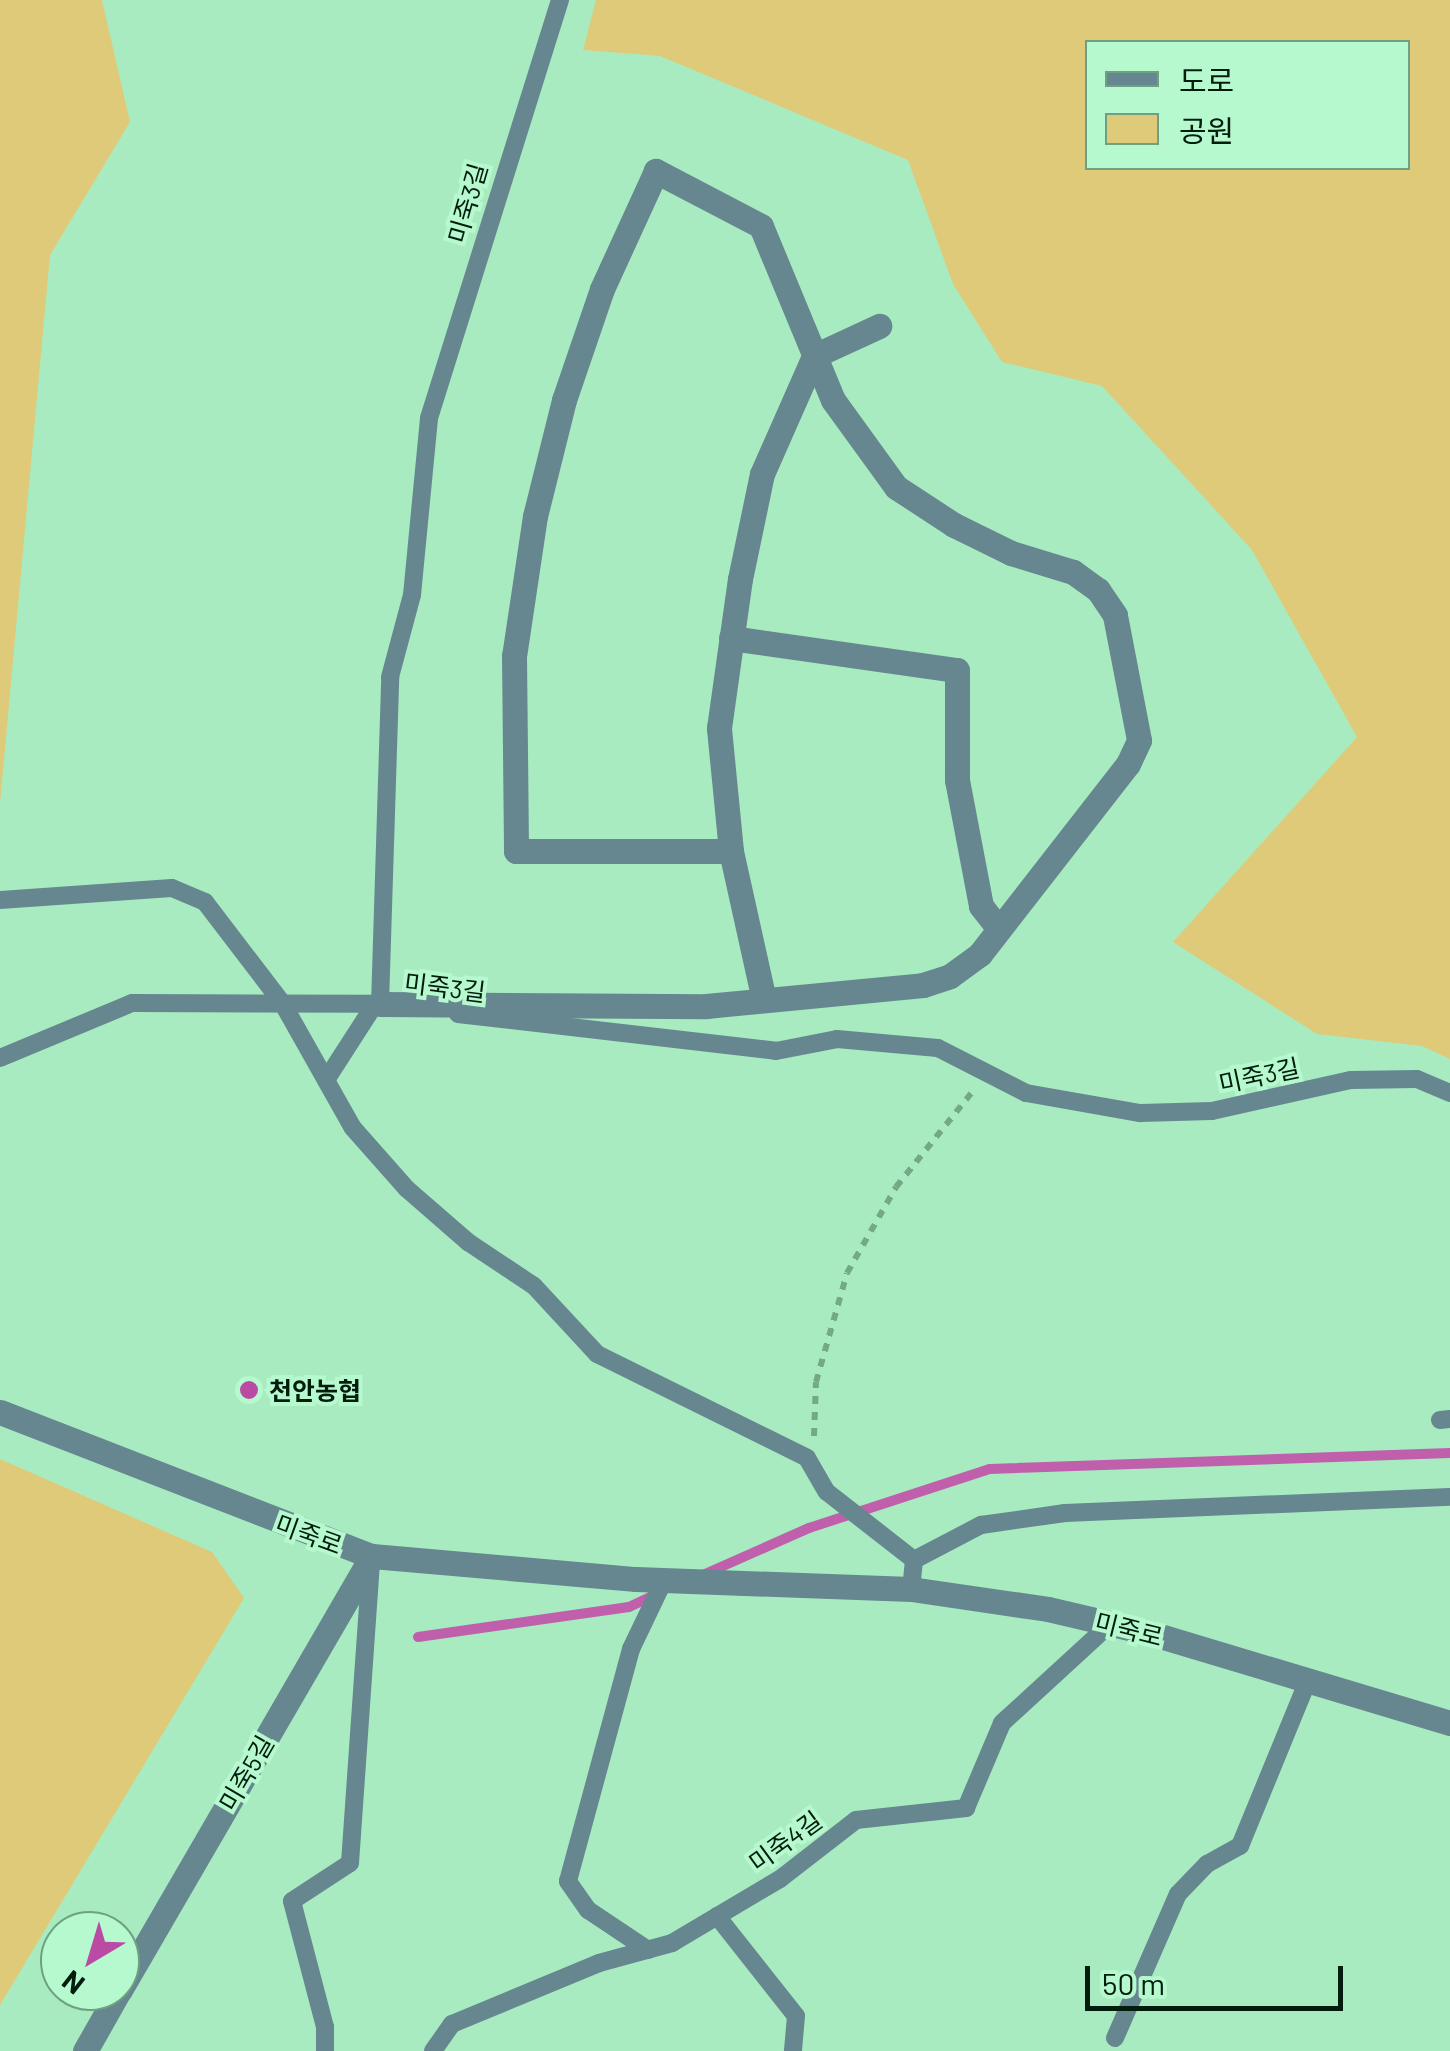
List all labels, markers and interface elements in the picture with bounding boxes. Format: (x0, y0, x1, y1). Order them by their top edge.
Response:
legend (1085, 40, 1410, 170)
text: 도로 (1179, 62, 1234, 98)
text: 공원 (1179, 112, 1234, 148)
street label: 미죽3길 (441, 160, 493, 246)
street label: 미죽3길 (403, 967, 487, 1007)
street label: 미죽3길 (1216, 1052, 1302, 1098)
place label: 천안농협 (269, 1375, 361, 1405)
marker: 천안농협 (238, 1379, 260, 1401)
street label: 미죽로 (271, 1508, 347, 1560)
street label: 미죽로 (1092, 1606, 1166, 1652)
street label: 미죽5길 (213, 1730, 279, 1816)
street label: 미죽4길 (743, 1805, 827, 1877)
north arrow (40, 1911, 140, 2011)
scale bar (1090, 1946, 1348, 2008)
text: N (55, 1964, 91, 2002)
text: 50 m (1102, 1965, 1165, 2001)

